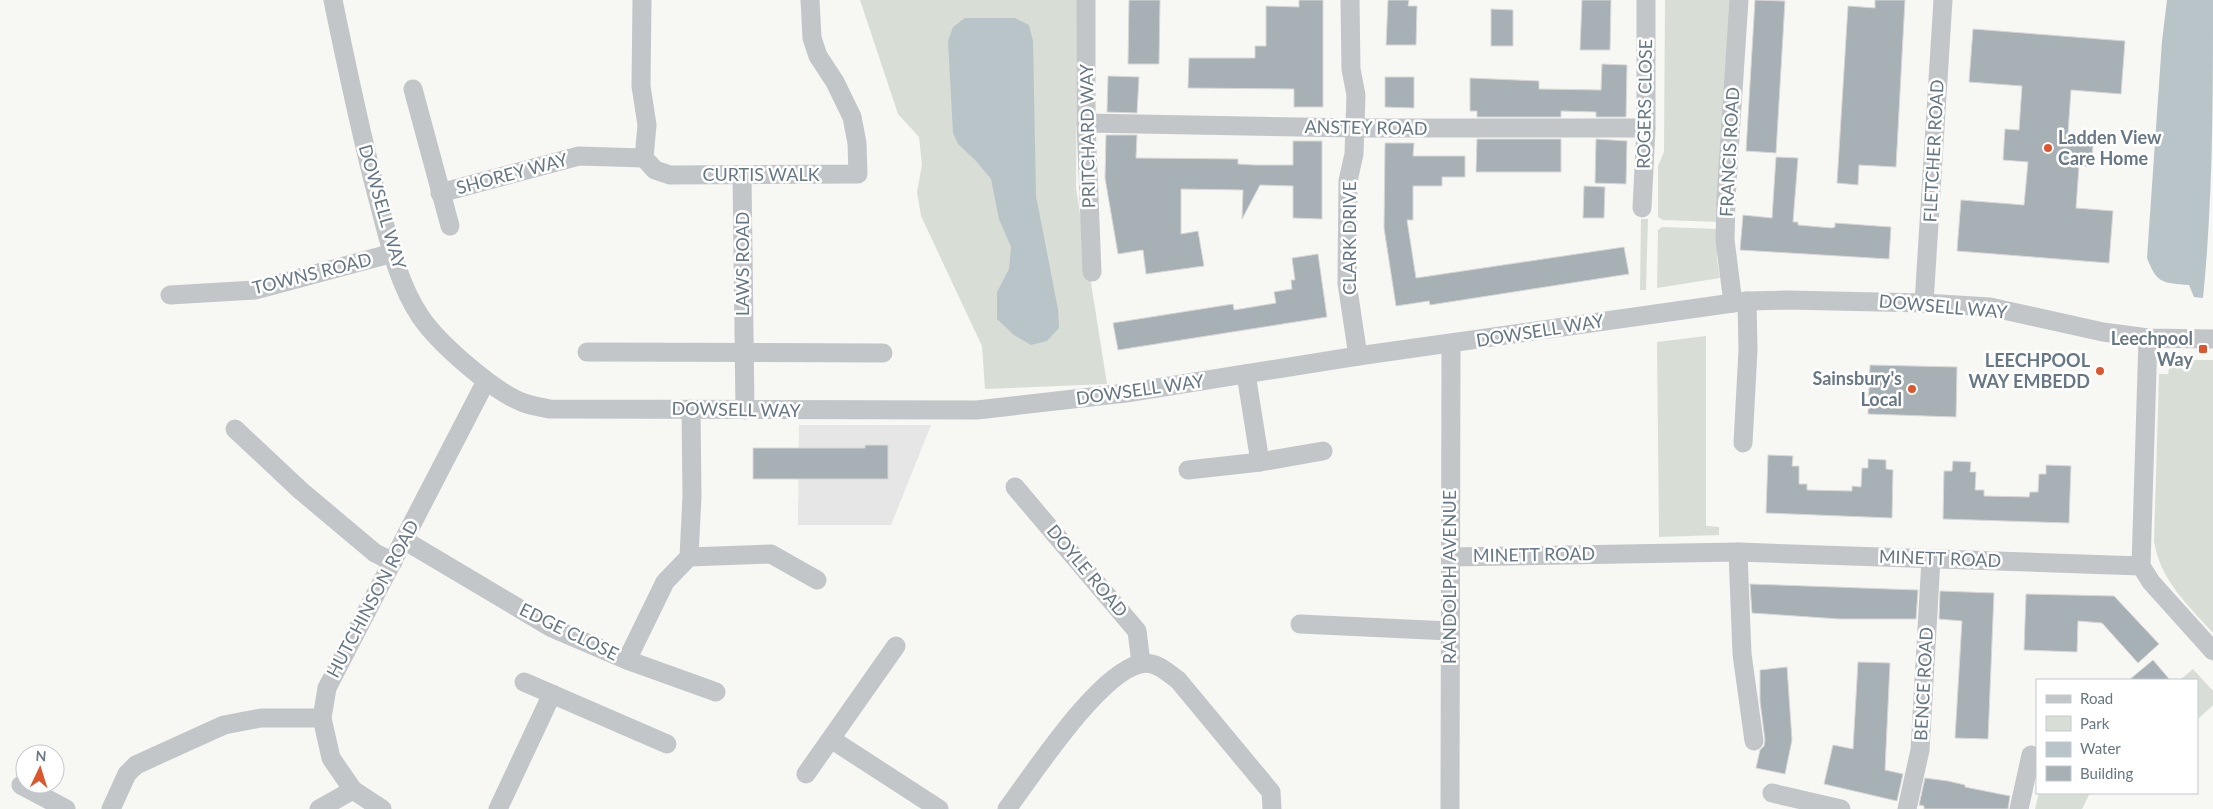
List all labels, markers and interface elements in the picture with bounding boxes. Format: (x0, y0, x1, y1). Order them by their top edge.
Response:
street label: ROGERS CLOSE (1632, 39, 1656, 169)
street label: PRITCHARD WAY (1075, 63, 1099, 208)
street label: FLETCHER ROAD (1918, 79, 1948, 223)
street label: FRANCIS ROAD (1715, 87, 1743, 217)
street label: ANSTEY ROAD (1304, 115, 1428, 139)
place label: Ladden View Care Home (2058, 126, 2162, 169)
street label: DOWSELL WAY (355, 142, 412, 272)
marker: Ladden View Care Home (2042, 142, 2054, 154)
street label: SHOREY WAY (454, 147, 571, 198)
street label: CURTIS WALK (702, 163, 820, 185)
street label: CLARK DRIVE (1338, 181, 1360, 295)
street label: LAWS ROAD (731, 212, 753, 316)
street label: TOWNS ROAD (250, 248, 374, 298)
street label: DOWSELL WAY (1878, 289, 2009, 323)
street label: DOWSELL WAY (1474, 309, 1606, 351)
place label: Leechpool Way (2111, 327, 2193, 370)
marker: Leechpool Way (2197, 343, 2209, 355)
place label: LEECHPOOL WAY EMBEDD (1969, 349, 2091, 392)
marker: LEECHPOOL WAY EMBEDD (2094, 365, 2106, 377)
place label: Sainsbury's Local (1812, 367, 1902, 410)
street label: DOWSELL WAY (1074, 369, 1206, 409)
marker: Sainsbury's Local (1906, 383, 1918, 395)
street label: DOWSELL WAY (671, 397, 801, 421)
street label: RANDOLPH AVENUE (1438, 490, 1460, 664)
street label: HUTCHINSON ROAD (321, 516, 423, 681)
street label: DOYLE ROAD (1043, 520, 1133, 621)
street label: MINETT ROAD (1473, 542, 1595, 566)
street label: MINETT ROAD (1879, 545, 2002, 571)
street label: EDGE CLOSE (516, 598, 623, 665)
street label: BENCE ROAD (1909, 626, 1937, 741)
legend (2036, 679, 2198, 794)
text: Road (2080, 689, 2113, 707)
text: Park (2080, 714, 2110, 732)
text: Water (2080, 739, 2121, 757)
north arrow (15, 744, 65, 794)
text: N (35, 747, 47, 764)
text: Building (2080, 764, 2133, 782)

